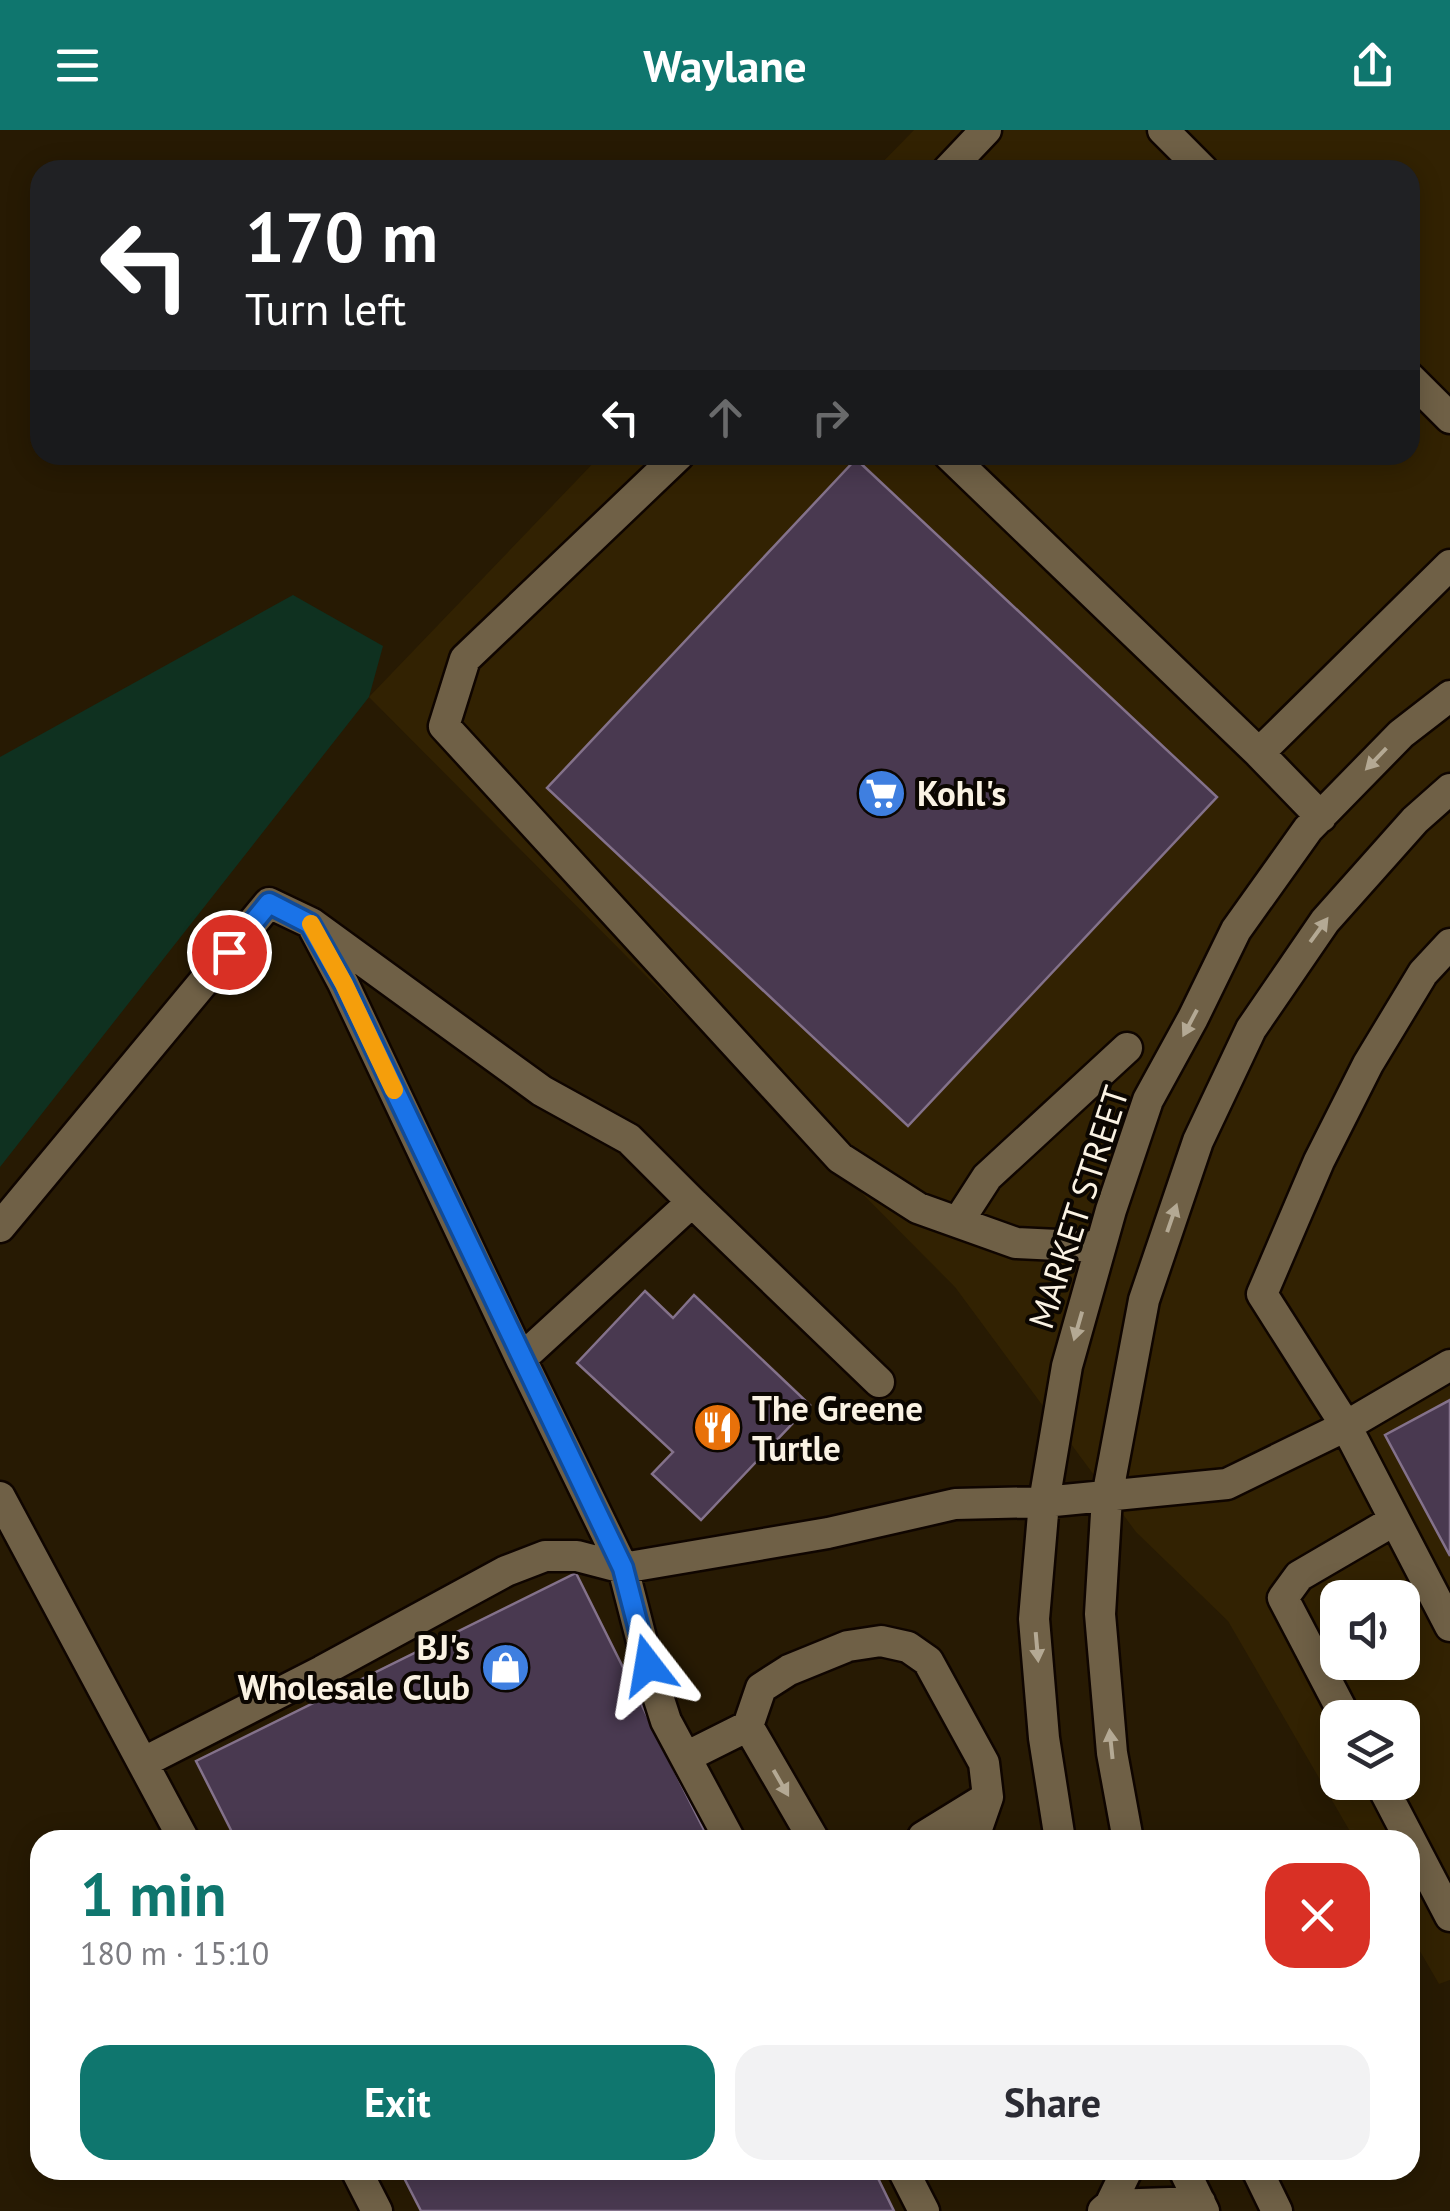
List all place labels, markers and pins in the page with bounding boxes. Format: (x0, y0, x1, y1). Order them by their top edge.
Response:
supermarket icon: Kohl's (856, 767, 908, 819)
place label: Kohl's (917, 770, 1006, 816)
pin (187, 910, 272, 995)
place label: The Greene Turtle (752, 1385, 923, 1471)
restaurant icon: The Greene Turtle (691, 1402, 743, 1454)
place label: BJ's Wholesale Club (238, 1624, 470, 1710)
shop icon: BJ's Wholesale Club (479, 1641, 531, 1693)

